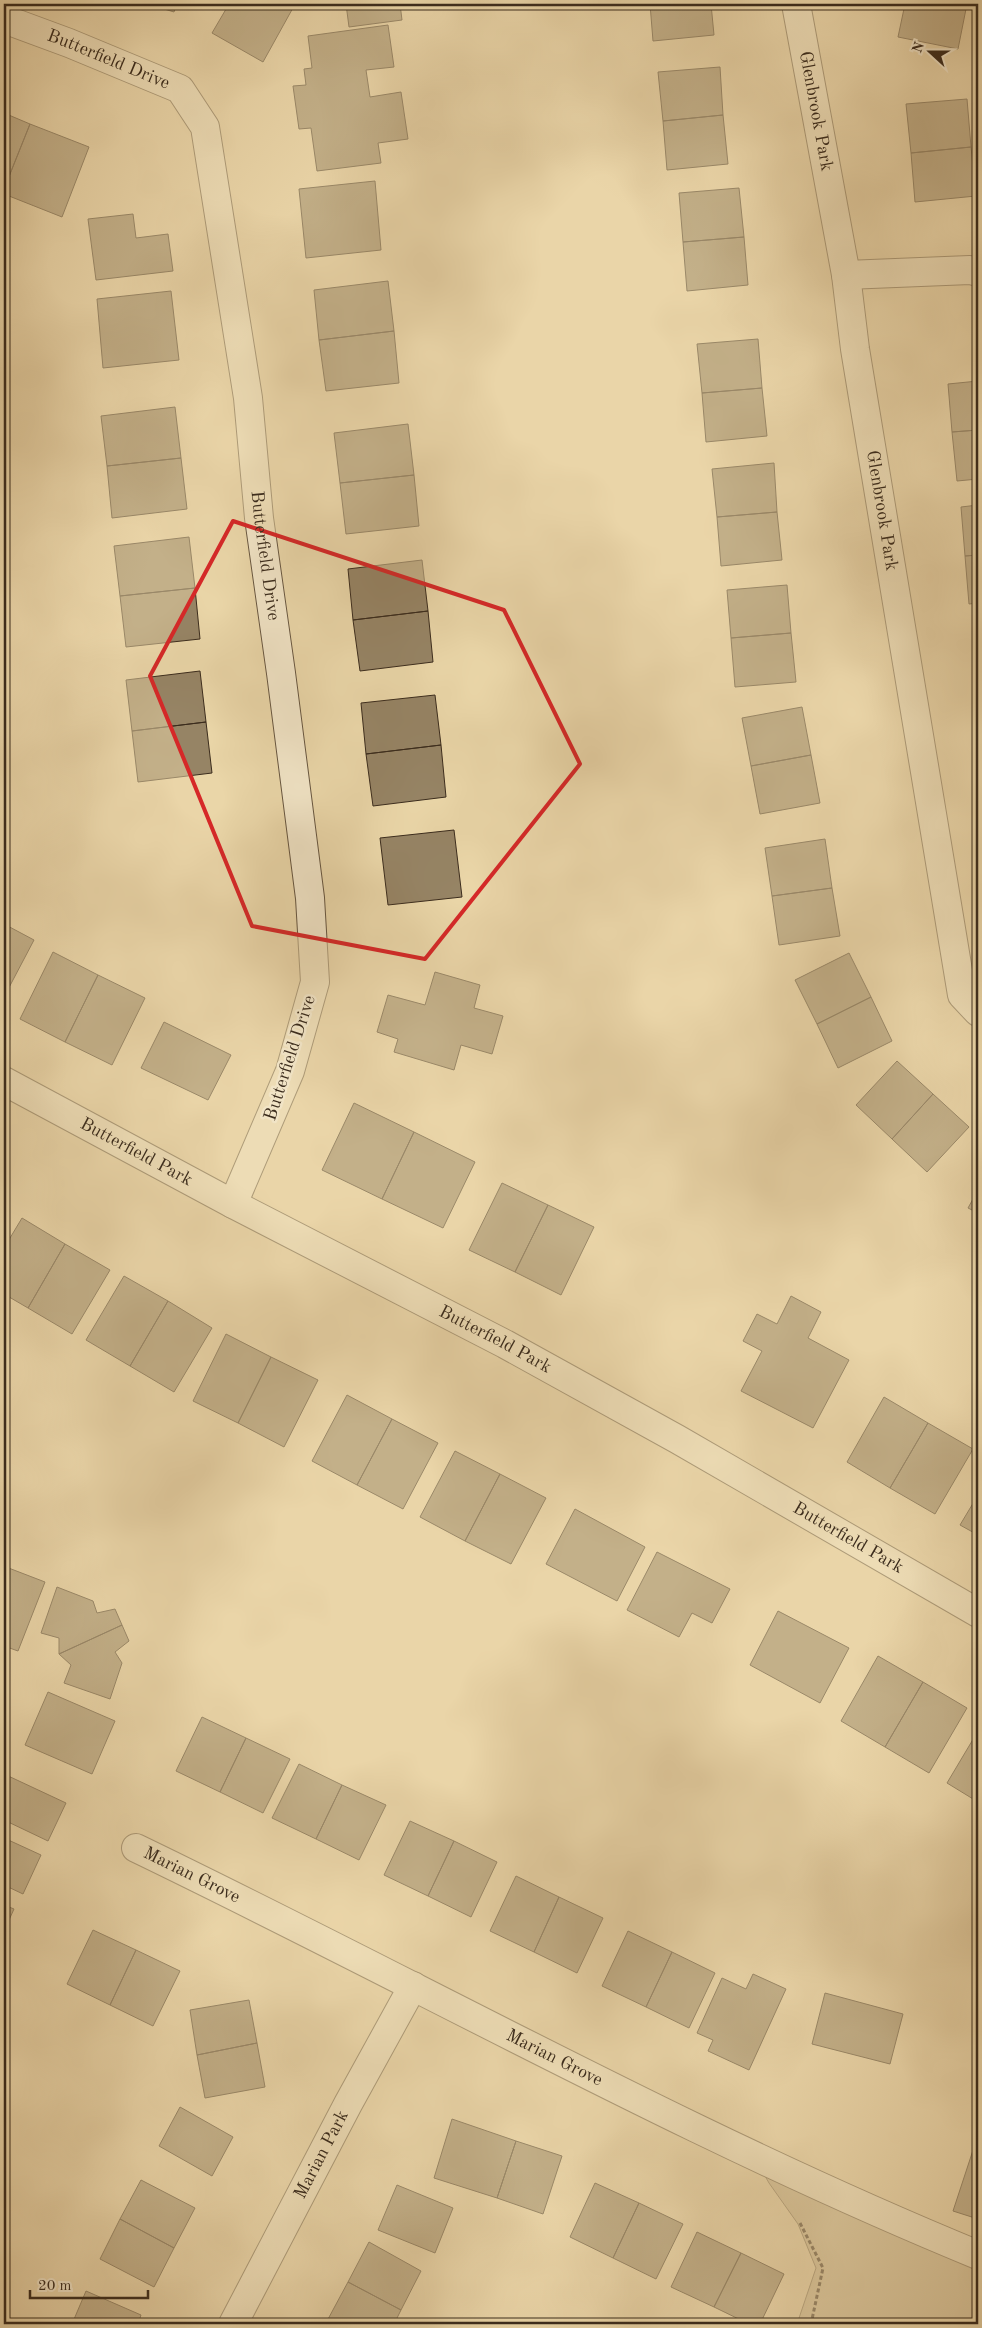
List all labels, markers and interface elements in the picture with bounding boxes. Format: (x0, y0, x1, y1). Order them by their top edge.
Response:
street label: Butterfield Drive (45, 27, 172, 93)
north arrow (904, 28, 954, 78)
text: N (910, 40, 927, 55)
street label: Glenbrook Park (796, 50, 836, 173)
street label: Glenbrook Park (863, 449, 901, 572)
street label: Butterfield Drive (248, 490, 282, 622)
street label: Butterfield Drive (261, 993, 319, 1123)
street label: Butterfield Park (77, 1115, 195, 1189)
street label: Butterfield Park (436, 1303, 554, 1377)
street label: Butterfield Park (790, 1499, 907, 1577)
street label: Marian Grove (140, 1844, 243, 1907)
street label: Marian Grove (503, 2026, 605, 2090)
street label: Marian Park (291, 2108, 352, 2202)
scale bar (30, 2268, 148, 2300)
text: 20 m (38, 2279, 72, 2294)

